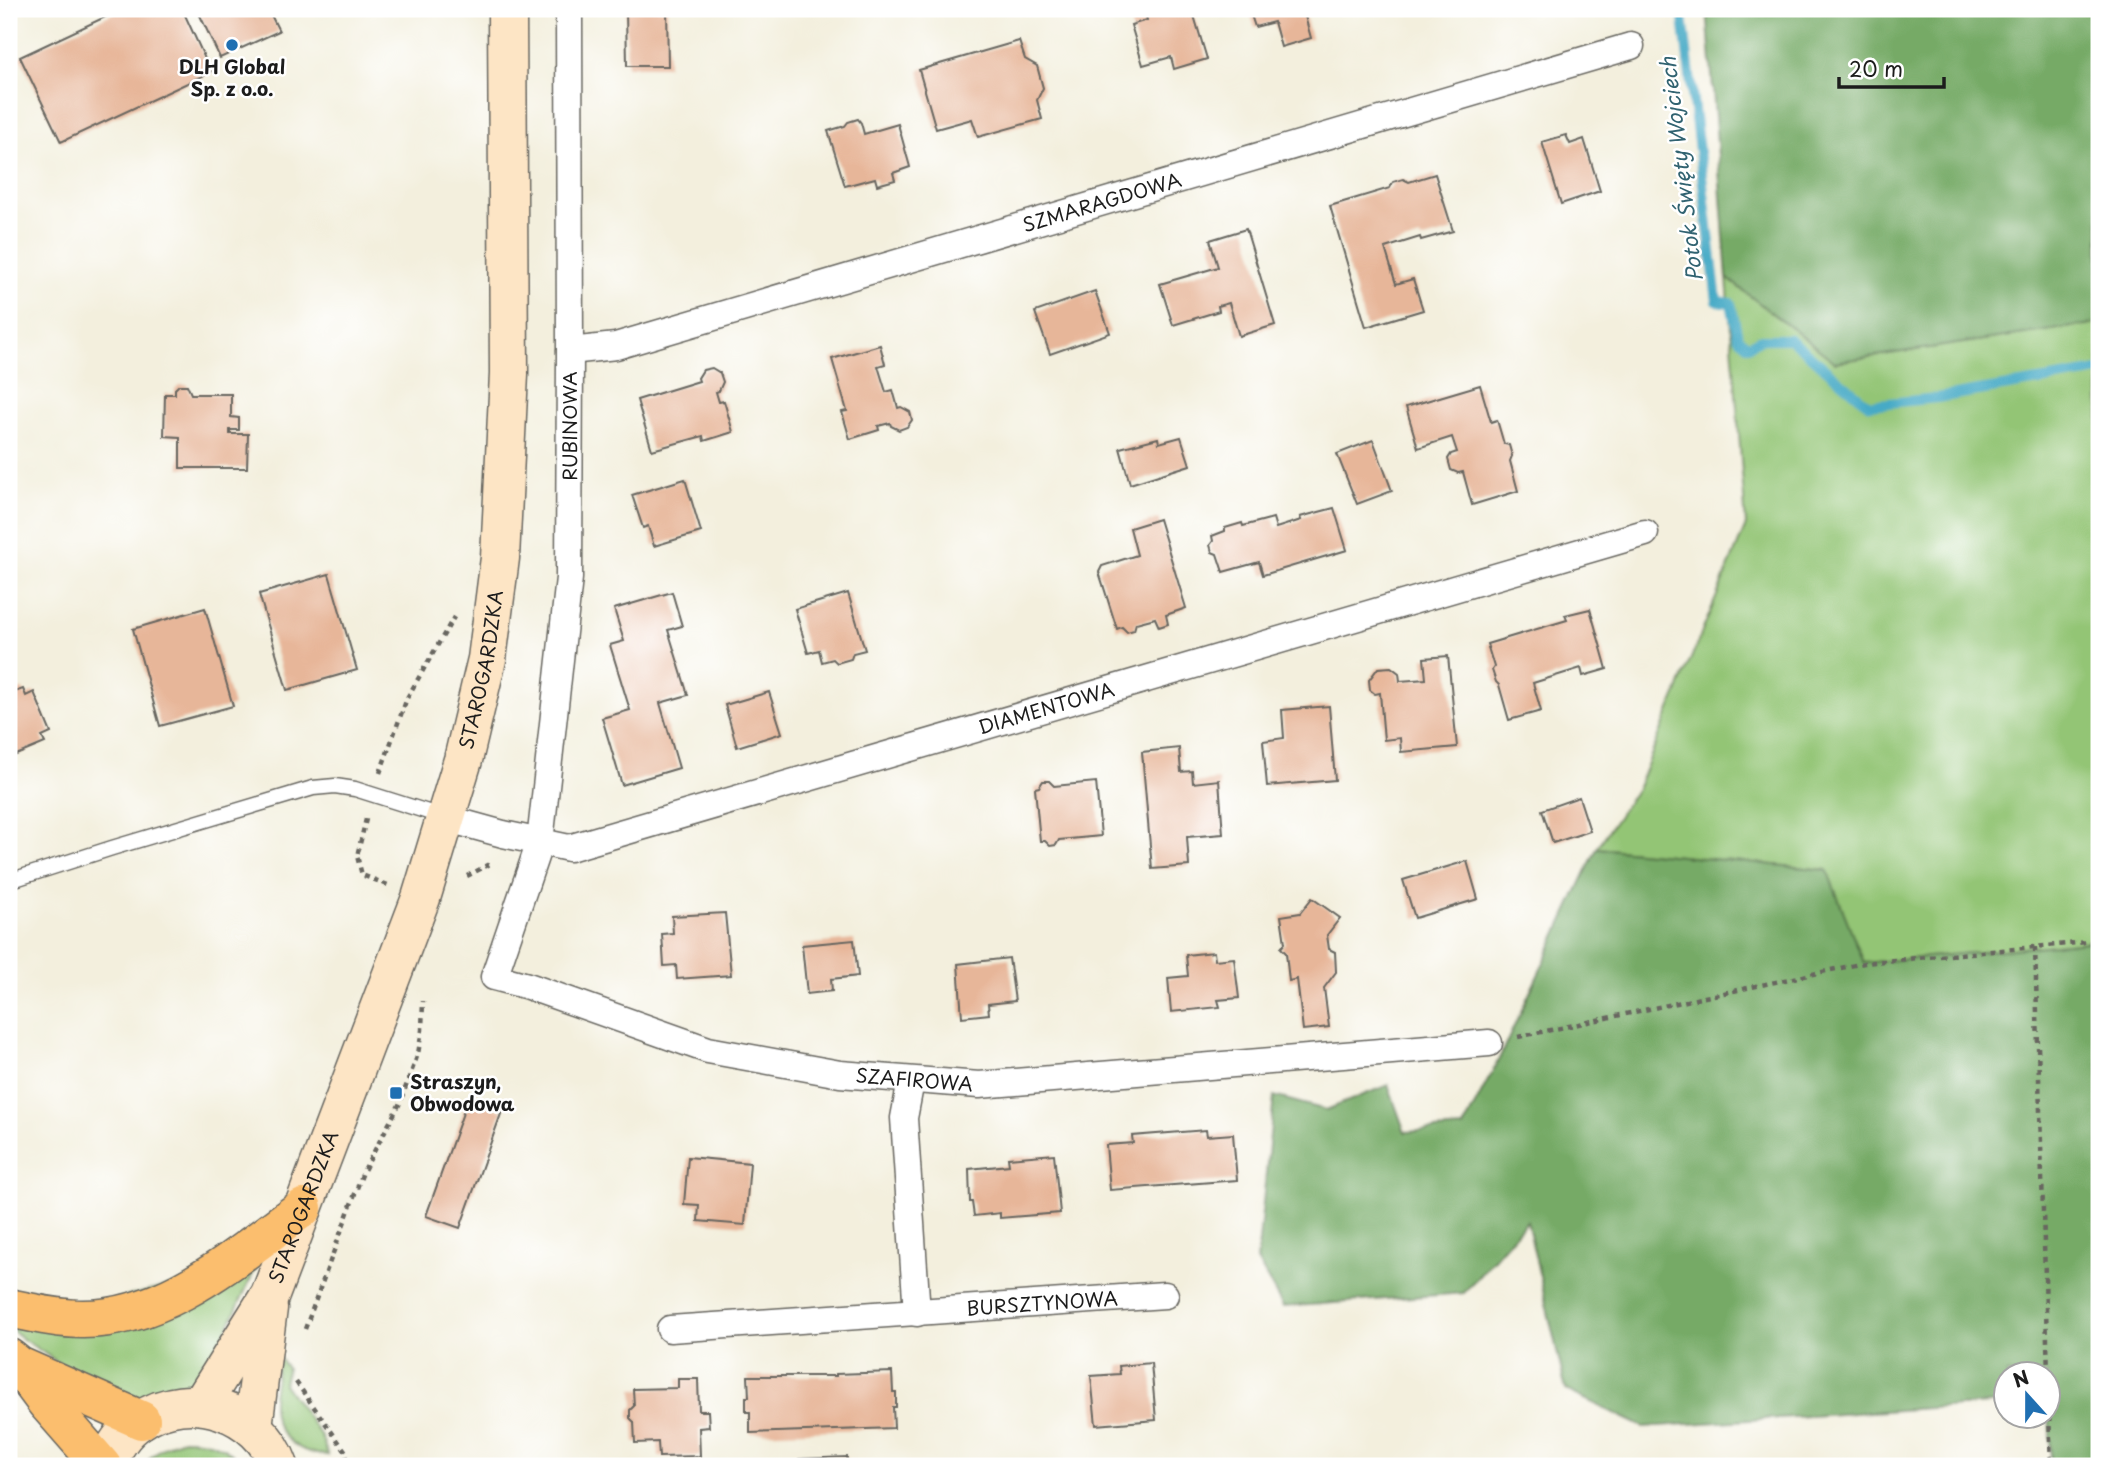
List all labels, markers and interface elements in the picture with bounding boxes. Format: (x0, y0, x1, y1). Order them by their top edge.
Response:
marker: DLH Global Sp. z o.o. (224, 37, 240, 53)
scale bar (1839, 46, 1944, 90)
place label: DLH Global Sp. z o.o. (179, 52, 285, 102)
text: 20 m (1849, 52, 1903, 84)
water label: Potok Święty Wojciech (1650, 54, 1710, 283)
street label: SZMARAGDOWA (1019, 165, 1185, 238)
street label: RUBINOWA (555, 371, 583, 481)
street label: STAROGARDZKA (451, 589, 509, 752)
street label: DIAMENTOWA (975, 674, 1118, 741)
street label: SZAFIROWA (854, 1060, 974, 1097)
place label: Straszyn, Obwodowa (410, 1067, 515, 1117)
marker: Straszyn, Obwodowa (388, 1085, 404, 1101)
street label: STAROGARDZKA (261, 1126, 344, 1287)
street label: BURSZTYNOWA (965, 1283, 1119, 1322)
north arrow (1993, 1360, 2062, 1430)
text: N (2009, 1362, 2033, 1394)

